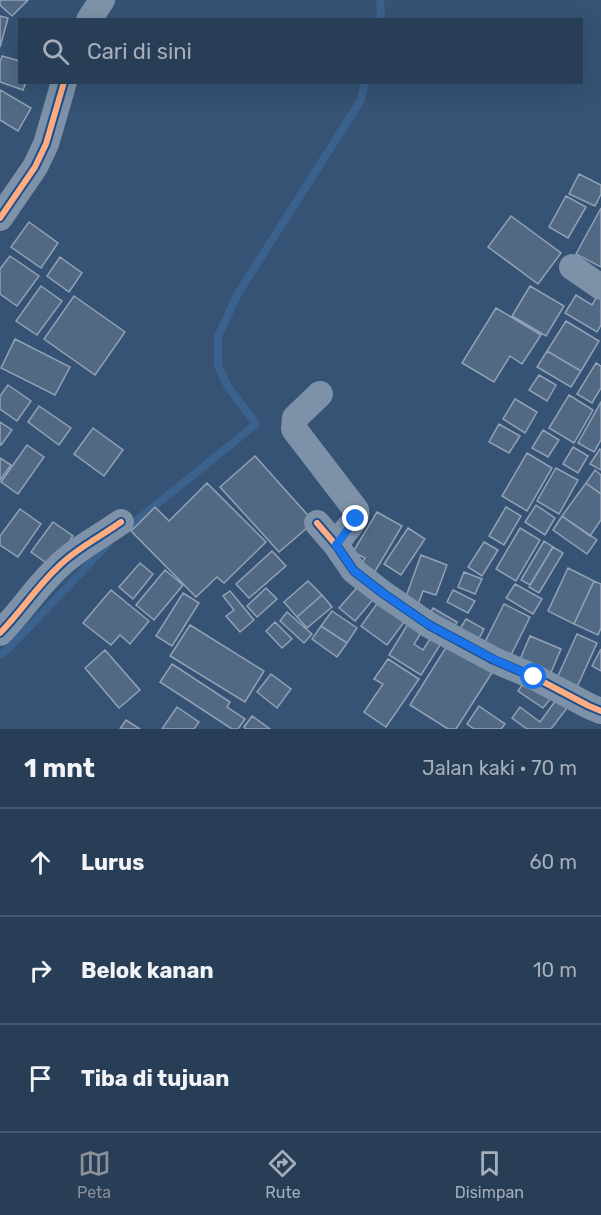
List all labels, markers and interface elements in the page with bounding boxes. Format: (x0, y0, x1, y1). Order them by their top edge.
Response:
search box (18, 18, 583, 84)
icon: search (39, 35, 72, 68)
text: Cari di sini (87, 38, 192, 65)
route end (342, 505, 368, 531)
route start (520, 663, 546, 689)
text: 1 mnt (24, 753, 95, 784)
text: Jalan kaki · 70 m (422, 756, 577, 780)
icon: ahead (24, 846, 57, 879)
text: Lurus (81, 849, 144, 876)
text: 60 m (530, 850, 577, 874)
icon: right (24, 954, 57, 987)
text: Belok kanan (81, 957, 214, 984)
text: 10 m (533, 958, 577, 982)
icon: arrive (24, 1062, 57, 1095)
text: Tiba di tujuan (81, 1065, 229, 1092)
tab: Peta (77, 1147, 111, 1202)
tab: Rute (265, 1147, 301, 1202)
tab: Disimpan (455, 1147, 524, 1202)

